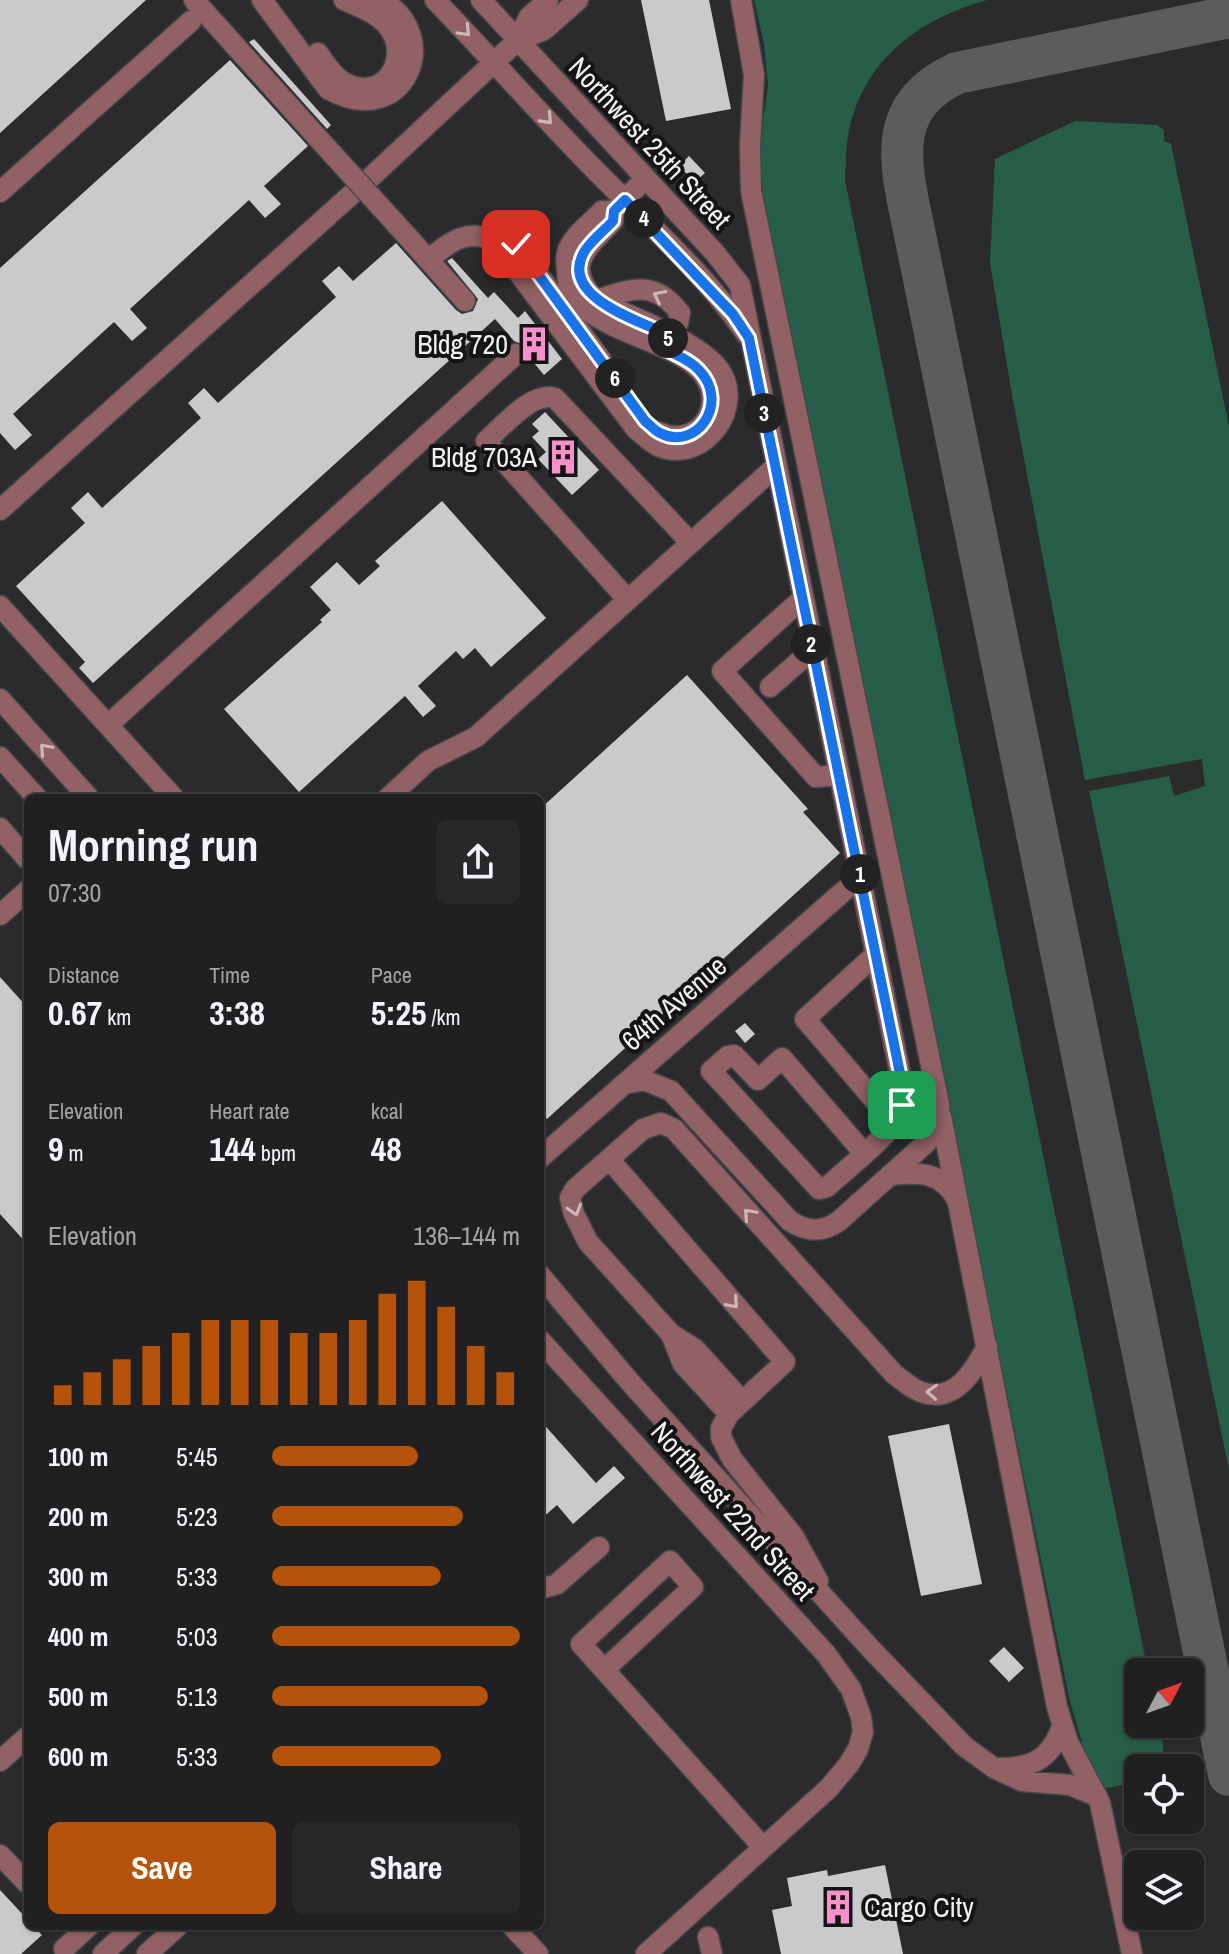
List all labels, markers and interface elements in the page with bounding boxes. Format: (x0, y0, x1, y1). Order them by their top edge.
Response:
one-way arrow (455, 22, 470, 36)
street label: Northwest 25th Street (560, 49, 740, 237)
one-way arrow (538, 110, 553, 124)
pin: 4 (624, 198, 664, 238)
text: 4 (639, 203, 649, 233)
pin (482, 210, 550, 278)
icon: check (494, 222, 538, 266)
one-way arrow (653, 290, 668, 305)
pin: 5 (648, 318, 688, 358)
text: 5 (663, 323, 673, 353)
place label: Bldg 720 (417, 325, 508, 363)
building icon: Bldg 720 (515, 325, 553, 363)
pin: 6 (595, 358, 635, 398)
text: 6 (610, 363, 620, 393)
pin: 3 (744, 393, 784, 433)
text: 3 (759, 398, 769, 428)
place label: Bldg 703A (431, 438, 538, 476)
building icon: Bldg 703A (544, 438, 582, 476)
pin: 2 (791, 624, 831, 664)
text: 2 (806, 629, 816, 659)
one-way arrow (40, 743, 54, 758)
text: Morning run (48, 815, 258, 875)
button: share (436, 820, 520, 904)
pin: 1 (840, 854, 880, 894)
text: 1 (855, 859, 865, 889)
text: 07:30 (48, 875, 101, 910)
street label: 64th Avenue (613, 947, 735, 1059)
text: Distance (48, 960, 119, 990)
text: Time (209, 960, 250, 990)
text: Pace (371, 960, 412, 990)
text: 0.67 (48, 990, 102, 1036)
text: 3:38 (209, 990, 265, 1036)
text: 5:25 (371, 990, 426, 1036)
text: km (102, 1002, 131, 1032)
text: /km (426, 1002, 461, 1032)
pin (868, 1071, 936, 1139)
icon: arrive (880, 1083, 924, 1127)
text: Elevation (48, 1096, 123, 1126)
text: Heart rate (209, 1096, 290, 1126)
text: kcal (371, 1096, 403, 1126)
text: 9 (48, 1126, 64, 1172)
text: 144 (209, 1126, 256, 1172)
text: 48 (371, 1126, 402, 1172)
text: m (64, 1138, 84, 1168)
text: bpm (256, 1138, 296, 1168)
one-way arrow (566, 1203, 582, 1217)
one-way arrow (745, 1208, 759, 1223)
text: Elevation (48, 1218, 137, 1253)
text: 136–144 m (413, 1218, 520, 1253)
one-way arrow (724, 1293, 738, 1308)
one-way arrow (926, 1383, 938, 1400)
street label: Northwest 22nd Street (642, 1413, 824, 1609)
text: 100 m (48, 1439, 108, 1474)
text: 5:45 (176, 1439, 218, 1474)
text: 200 m (48, 1499, 108, 1534)
text: 5:23 (176, 1499, 218, 1534)
text: 300 m (48, 1559, 108, 1594)
text: 5:33 (176, 1559, 218, 1594)
text: 400 m (48, 1619, 108, 1654)
text: 5:03 (176, 1619, 218, 1654)
north arrow (1124, 1658, 1204, 1738)
map controls (1124, 1658, 1204, 1930)
text: 500 m (48, 1679, 108, 1714)
text: 5:13 (176, 1679, 218, 1714)
text: 600 m (48, 1739, 108, 1774)
text: 5:33 (176, 1739, 218, 1774)
button: locate (1124, 1754, 1204, 1834)
button: Save (48, 1822, 276, 1914)
button: Share (292, 1822, 520, 1914)
button: layers (1124, 1850, 1204, 1930)
building icon: Cargo City (819, 1888, 857, 1926)
place label: Cargo City (864, 1888, 974, 1926)

